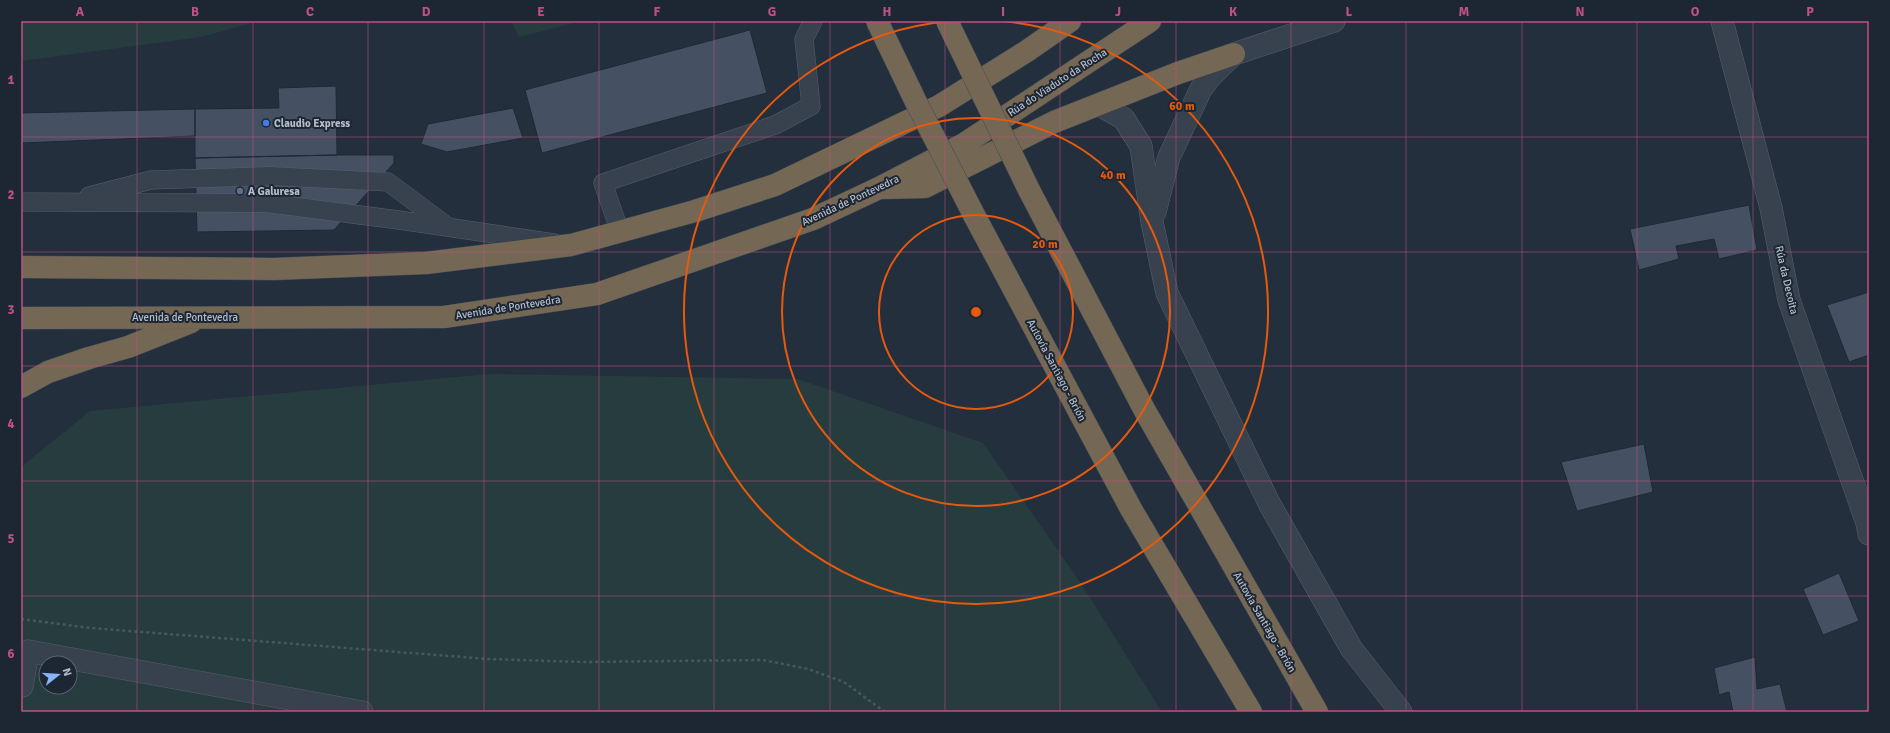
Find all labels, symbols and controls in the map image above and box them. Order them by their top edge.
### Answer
text: A [76,4,85,20]
text: B [191,4,199,20]
text: C [306,4,314,20]
text: D [422,4,431,20]
text: E [537,4,545,20]
text: F [654,4,661,20]
text: G [768,4,776,20]
text: H [883,4,891,20]
text: I [1001,4,1005,20]
text: J [1115,4,1121,20]
text: K [1229,4,1237,20]
text: L [1346,4,1353,20]
text: M [1459,4,1470,20]
text: N [1575,4,1585,20]
text: O [1691,4,1700,20]
text: P [1806,4,1814,20]
street label: Rúa do Viaduto da Rocha [1005,45,1110,119]
text: 1 [7,72,15,88]
text: 60 m [1169,99,1195,114]
place label: Claudio Express [274,117,350,130]
marker: Claudio Express [261,118,271,128]
text: 40 m [1100,168,1126,183]
street label: Avenida de Pontevedra [799,172,901,229]
place label: A Galuresa [248,185,300,198]
marker: A Galuresa [235,186,245,196]
text: 2 [7,187,15,203]
text: 20 m [1032,237,1058,252]
street label: Rúa da Decoita [1772,245,1801,316]
street label: Avenida de Pontevedra [455,293,562,322]
text: 3 [7,302,15,318]
centre of rings [969,305,983,319]
street label: Avenida de Pontevedra [132,311,238,324]
street label: Autovía Santiago - Brión [1024,317,1089,424]
text: 4 [7,416,15,432]
text: 5 [7,531,15,547]
street label: Autovía Santiago - Brión [1230,570,1299,675]
text: 6 [7,646,15,662]
north arrow [38,655,78,695]
text: N [60,667,74,678]

